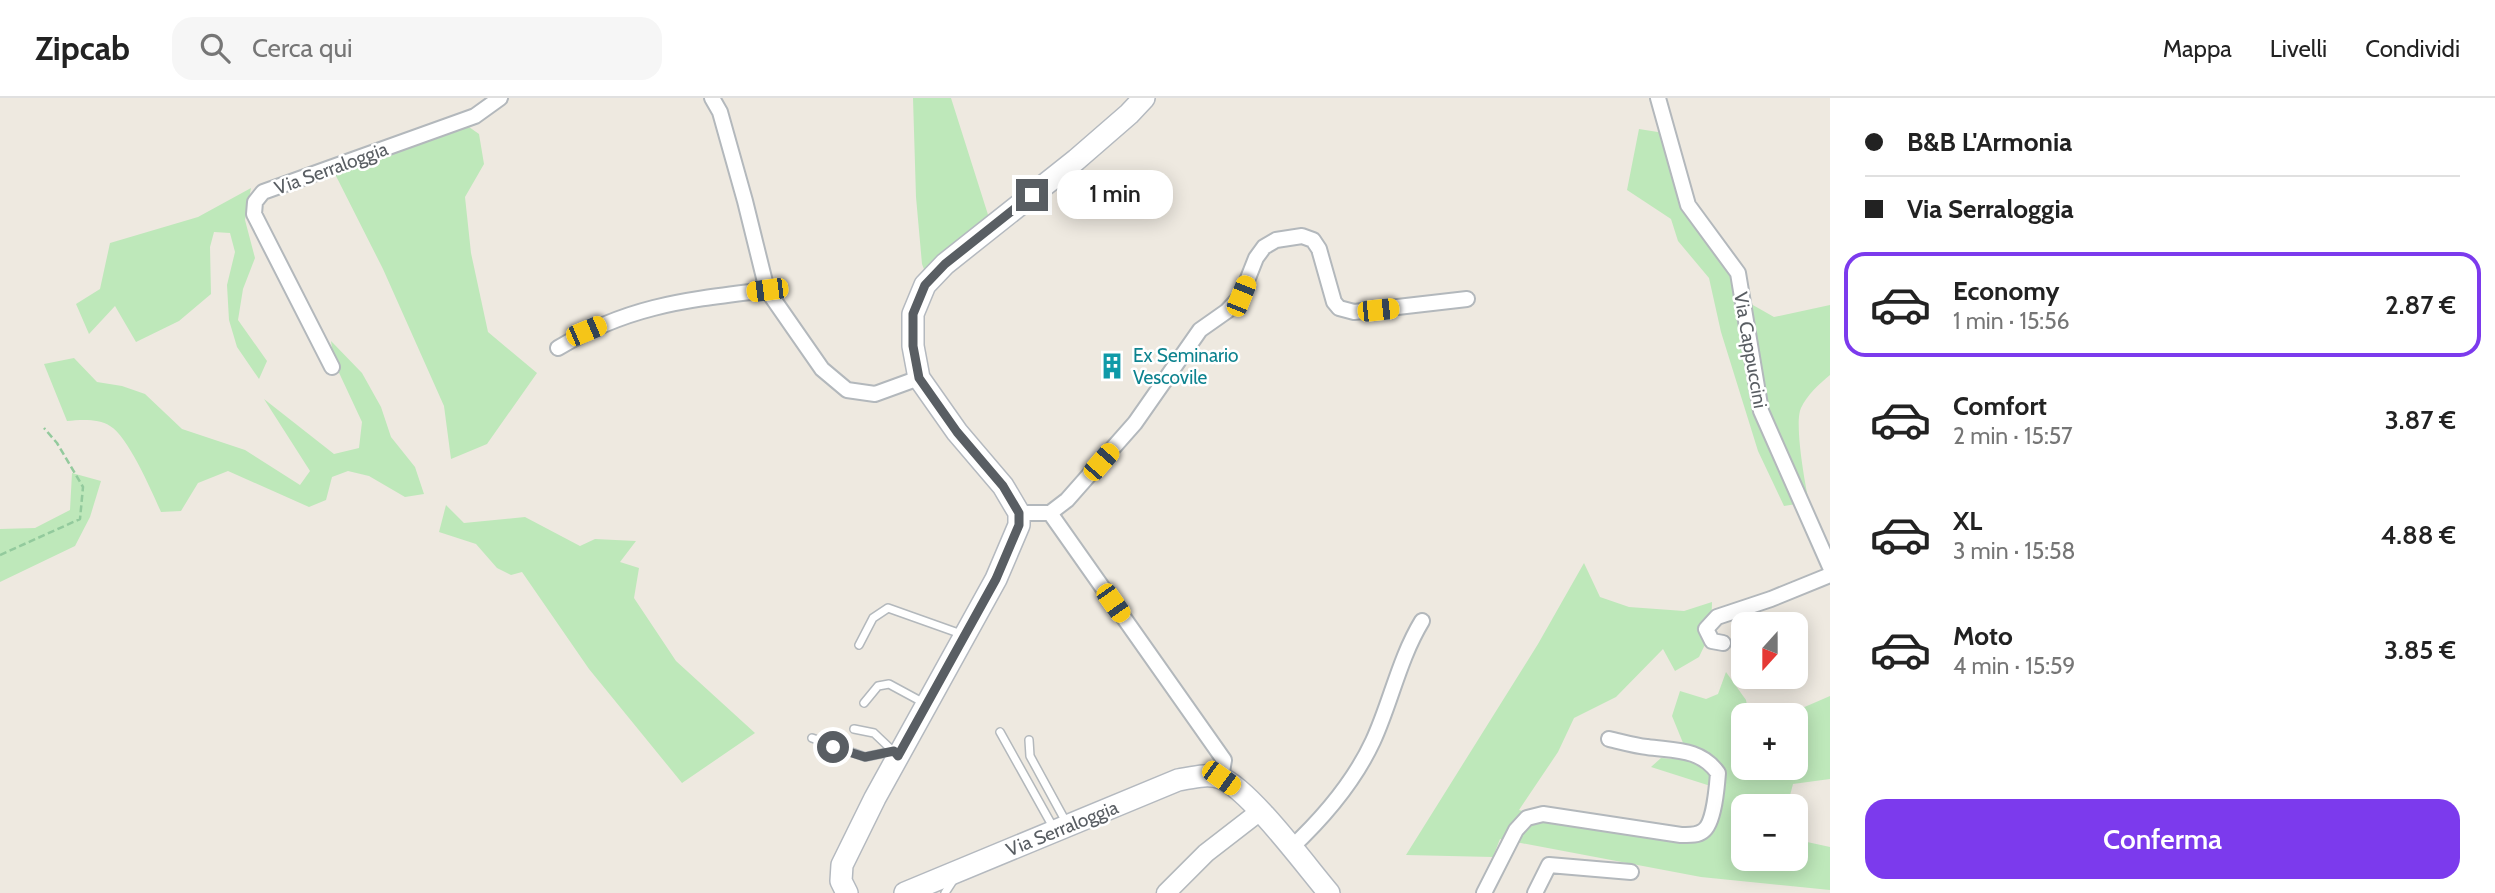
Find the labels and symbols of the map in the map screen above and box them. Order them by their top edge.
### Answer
street label: Via Serraloggia [271,137,391,200]
callout: 1 min [1056,170,1172,220]
route end [1016,179,1048,211]
car [1224,273,1259,319]
car [745,277,790,303]
street label: Via Cappuccini [1729,290,1772,410]
car [1357,297,1400,323]
car [563,313,610,349]
place label: Ex Seminario Vescovile [1133,344,1239,389]
building icon: Ex Seminario Vescovile [1097,351,1127,381]
car [1080,439,1123,485]
car [1093,580,1134,626]
north arrow [1731,612,1808,690]
route start [817,731,849,763]
car [1198,757,1245,799]
street label: Via Serraloggia [1003,796,1122,861]

